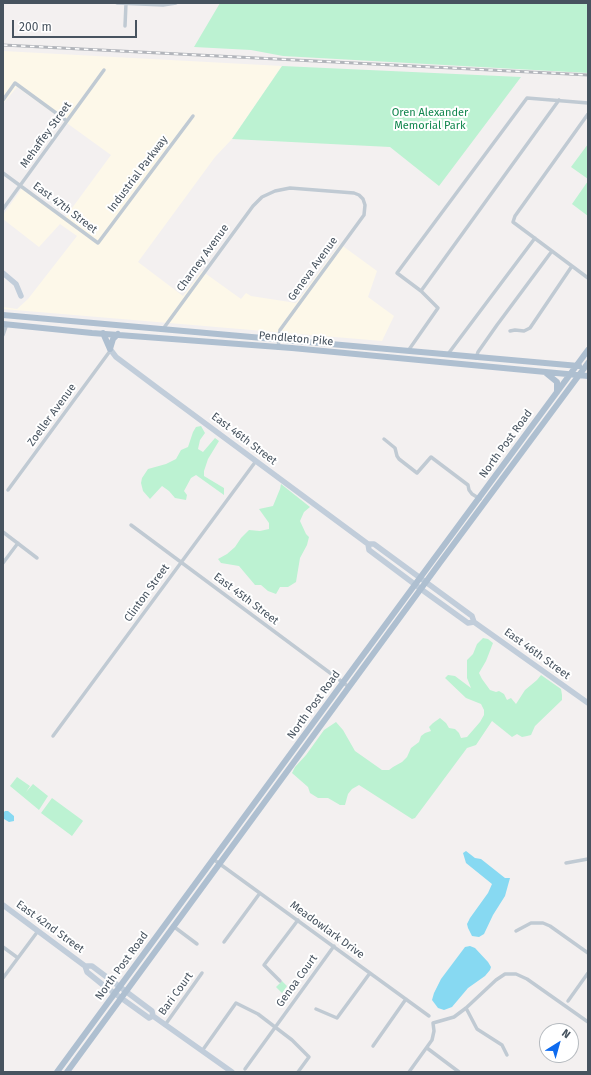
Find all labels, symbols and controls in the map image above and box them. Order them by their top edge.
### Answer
scale bar [14,12,139,38]
text: 200 m [19,20,52,34]
street label: Mehaffey Street [18,99,74,171]
park label: Oren Alexander Memorial Park [392,106,468,132]
street label: Industrial Parkway [105,133,171,215]
street label: East 47th Street [30,179,100,237]
street label: Charney Avenue [174,222,232,294]
street label: Geneva Avenue [285,234,341,304]
street label: Pendleton Pike [258,329,334,349]
street label: Zoeller Avenue [25,381,79,449]
street label: North Post Road [477,407,535,481]
street label: East 46th Street [209,410,279,468]
street label: Clinton Street [122,562,172,624]
street label: East 45th Street [211,570,281,628]
street label: East 46th Street [501,626,573,682]
street label: North Post Road [285,668,343,742]
street label: East 42nd Street [14,898,86,956]
street label: Meadowlark Drive [287,898,367,962]
street label: North Post Road [93,929,151,1003]
street label: Genoa Court [274,952,320,1010]
street label: Bari Court [156,970,196,1018]
north arrow [539,1023,579,1063]
text: N [559,1026,573,1041]

